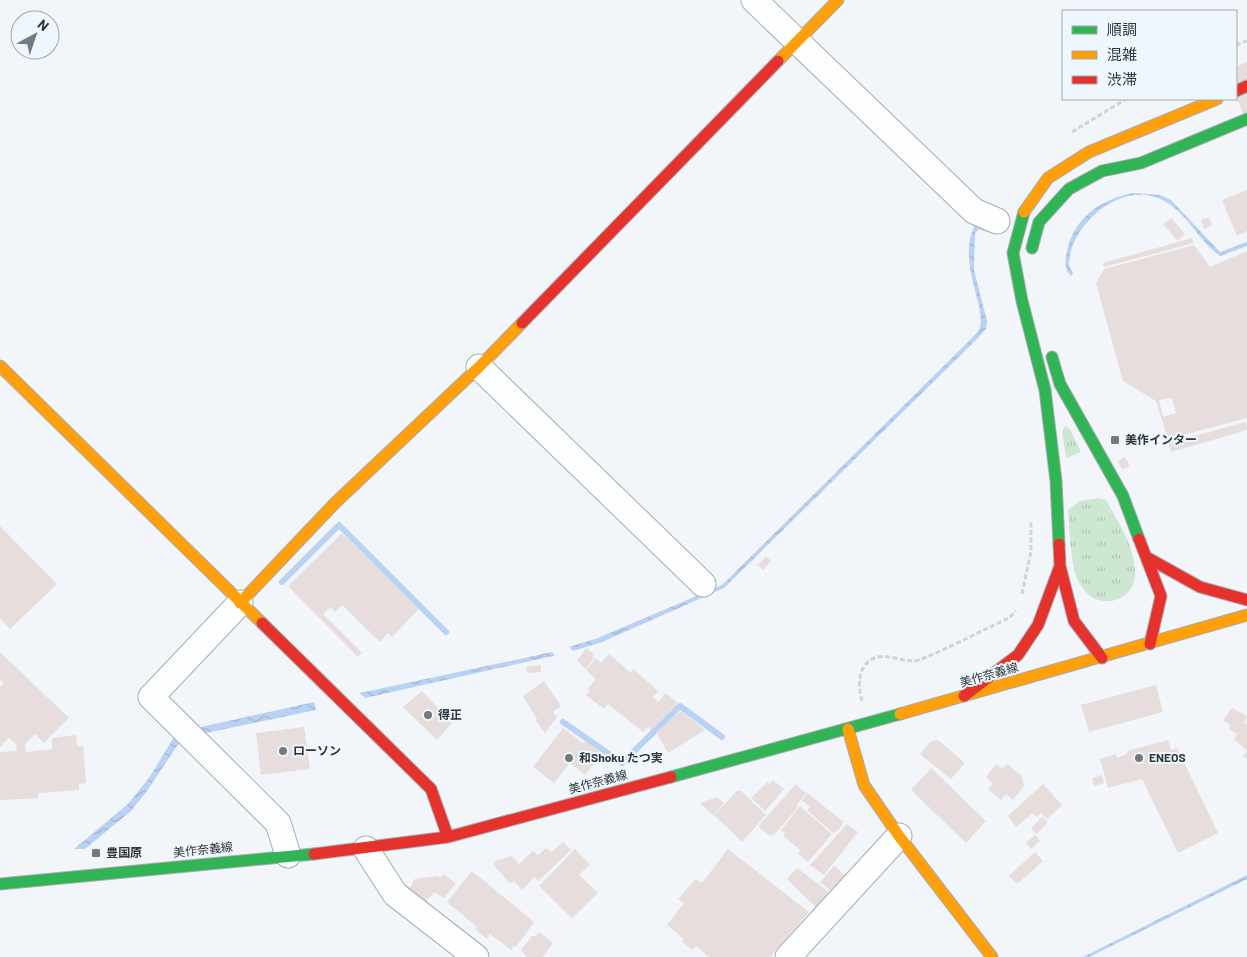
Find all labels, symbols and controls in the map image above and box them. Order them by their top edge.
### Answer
north arrow [10,10,60,60]
legend [1062,10,1237,100]
text: N [35,15,53,34]
text: 順調 [1107,20,1137,38]
text: 混雑 [1107,45,1137,63]
text: 渋滞 [1107,70,1137,88]
place label: 美作インター [1125,432,1197,446]
marker: 美作インター [1109,434,1121,446]
street label: 美作奈義線 [958,659,1019,689]
place label: 得正 [438,707,462,721]
marker: 得正 [422,709,434,721]
place label: ローソン [293,743,341,757]
marker: ローソン [277,745,289,757]
place label: 和Shoku たつ実 [579,750,663,764]
place label: ENEOS [1149,750,1186,764]
marker: 和Shoku たつ実 [563,752,575,764]
marker: ENEOS [1133,752,1145,764]
street label: 美作奈義線 [567,767,629,796]
street label: 美作奈義線 [172,839,233,859]
place label: 豊国原 [106,845,142,859]
marker: 豊国原 [90,847,102,859]

